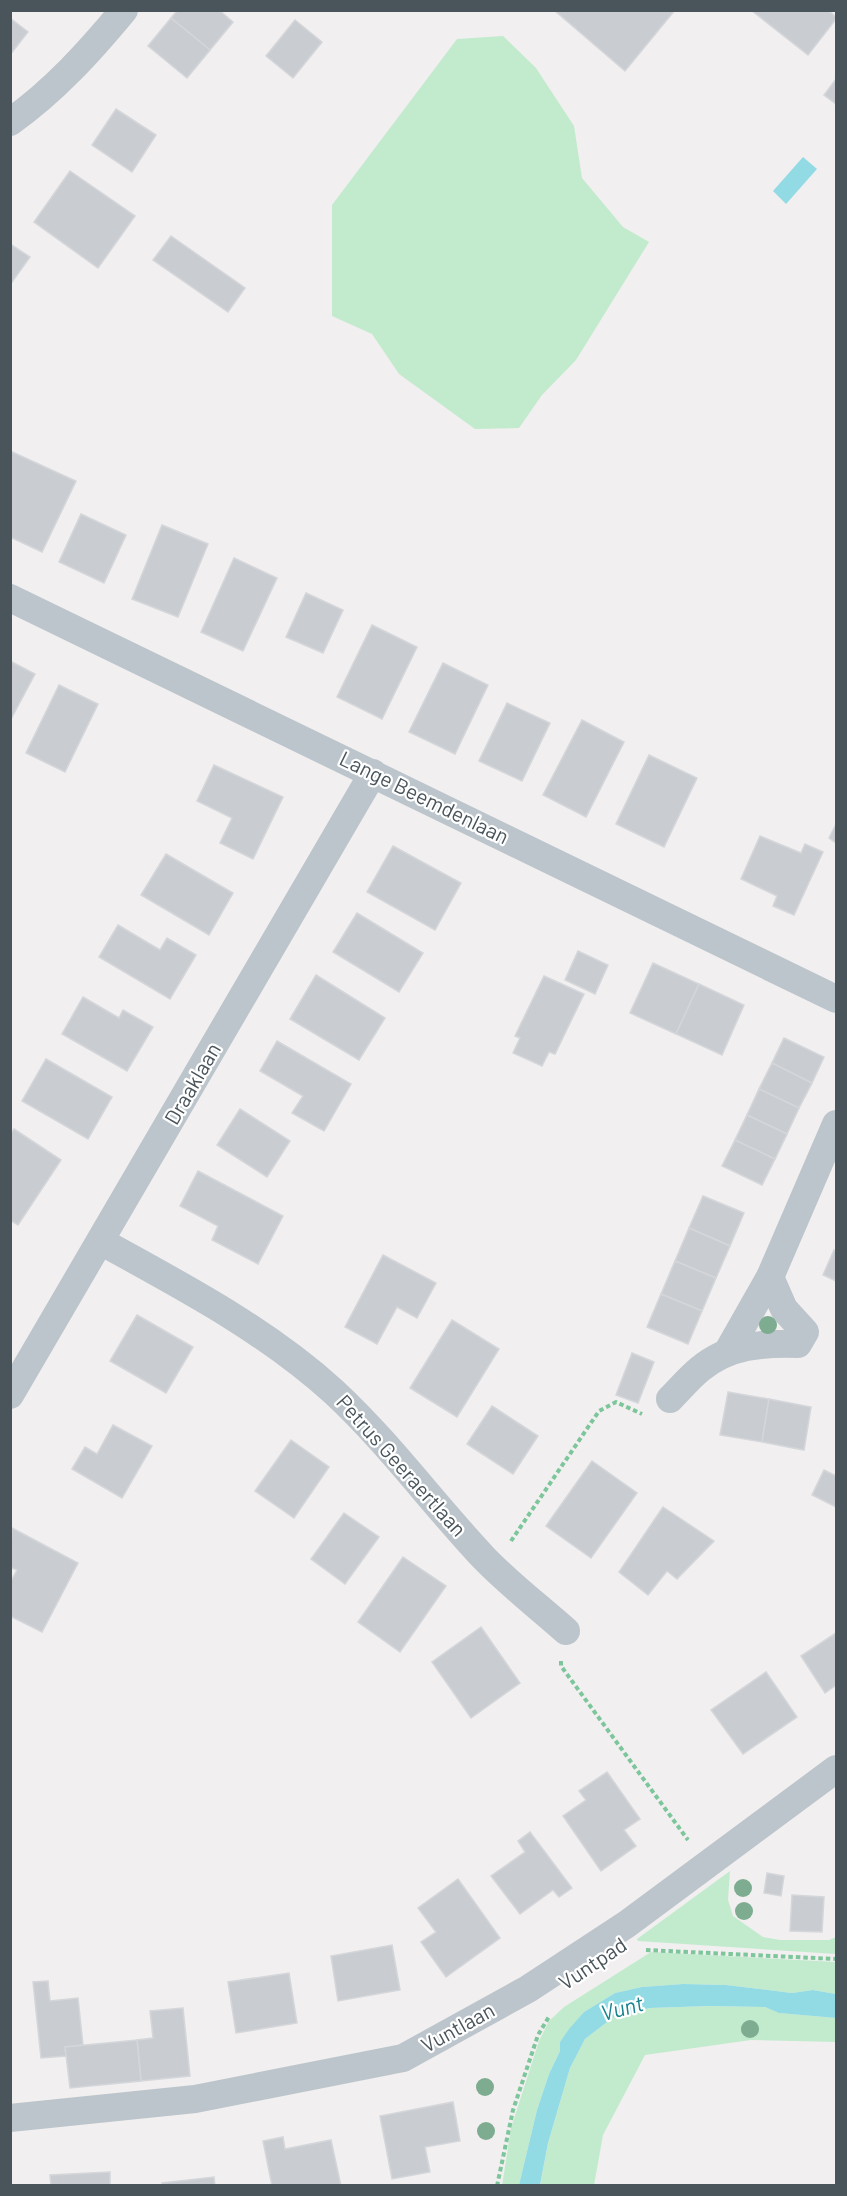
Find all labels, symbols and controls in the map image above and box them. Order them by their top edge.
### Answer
street label: Lange Beemdenlaan [336,745,513,848]
street label: Draaklaan [158,1038,225,1129]
street label: Petrus Geeraertlaan [332,1389,472,1541]
street label: Vuntpad [554,1931,631,1994]
water label: Vunt [598,1989,646,2025]
street label: Vuntlaan [416,1996,498,2057]

